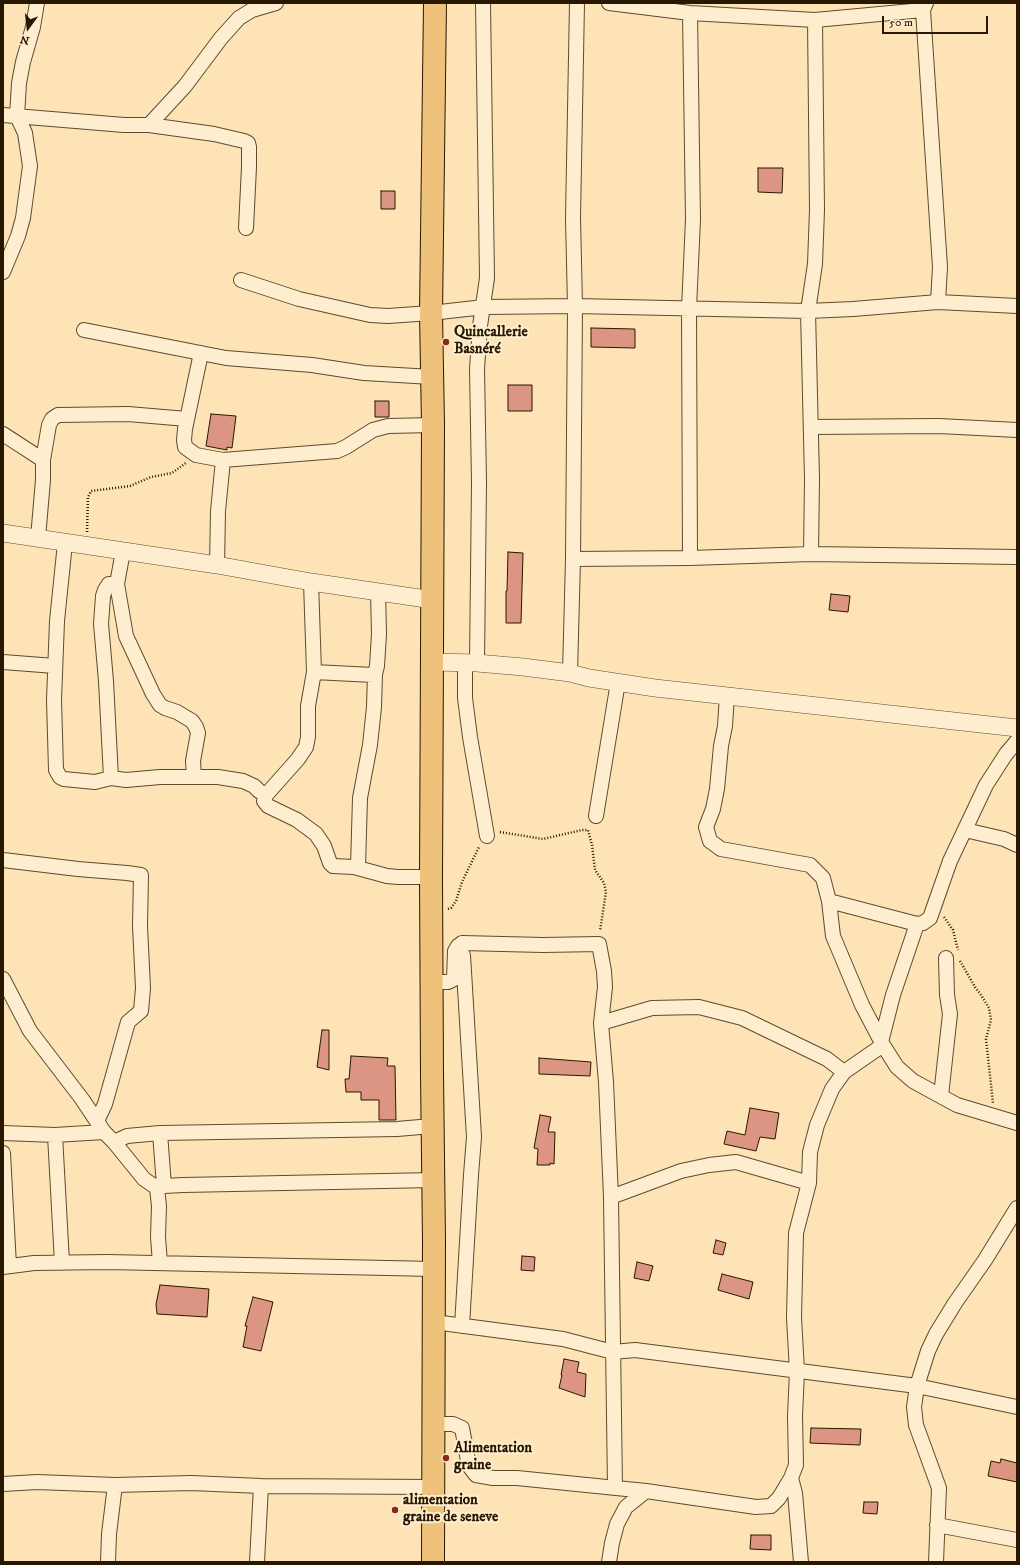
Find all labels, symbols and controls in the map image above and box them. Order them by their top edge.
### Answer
north arrow [8,8,48,48]
scale bar [884,8,990,34]
text: 50 m [889,15,913,30]
text: N [19,32,31,48]
place label: Quincallerie Basnéré [454,324,528,359]
marker: Quincallerie Basnéré [441,337,451,347]
place label: Alimentation graine [454,1440,532,1475]
marker: Alimentation graine [441,1453,451,1463]
place label: alimentation graine de seneve [403,1492,498,1527]
marker: alimentation graine de seneve [390,1505,400,1515]

